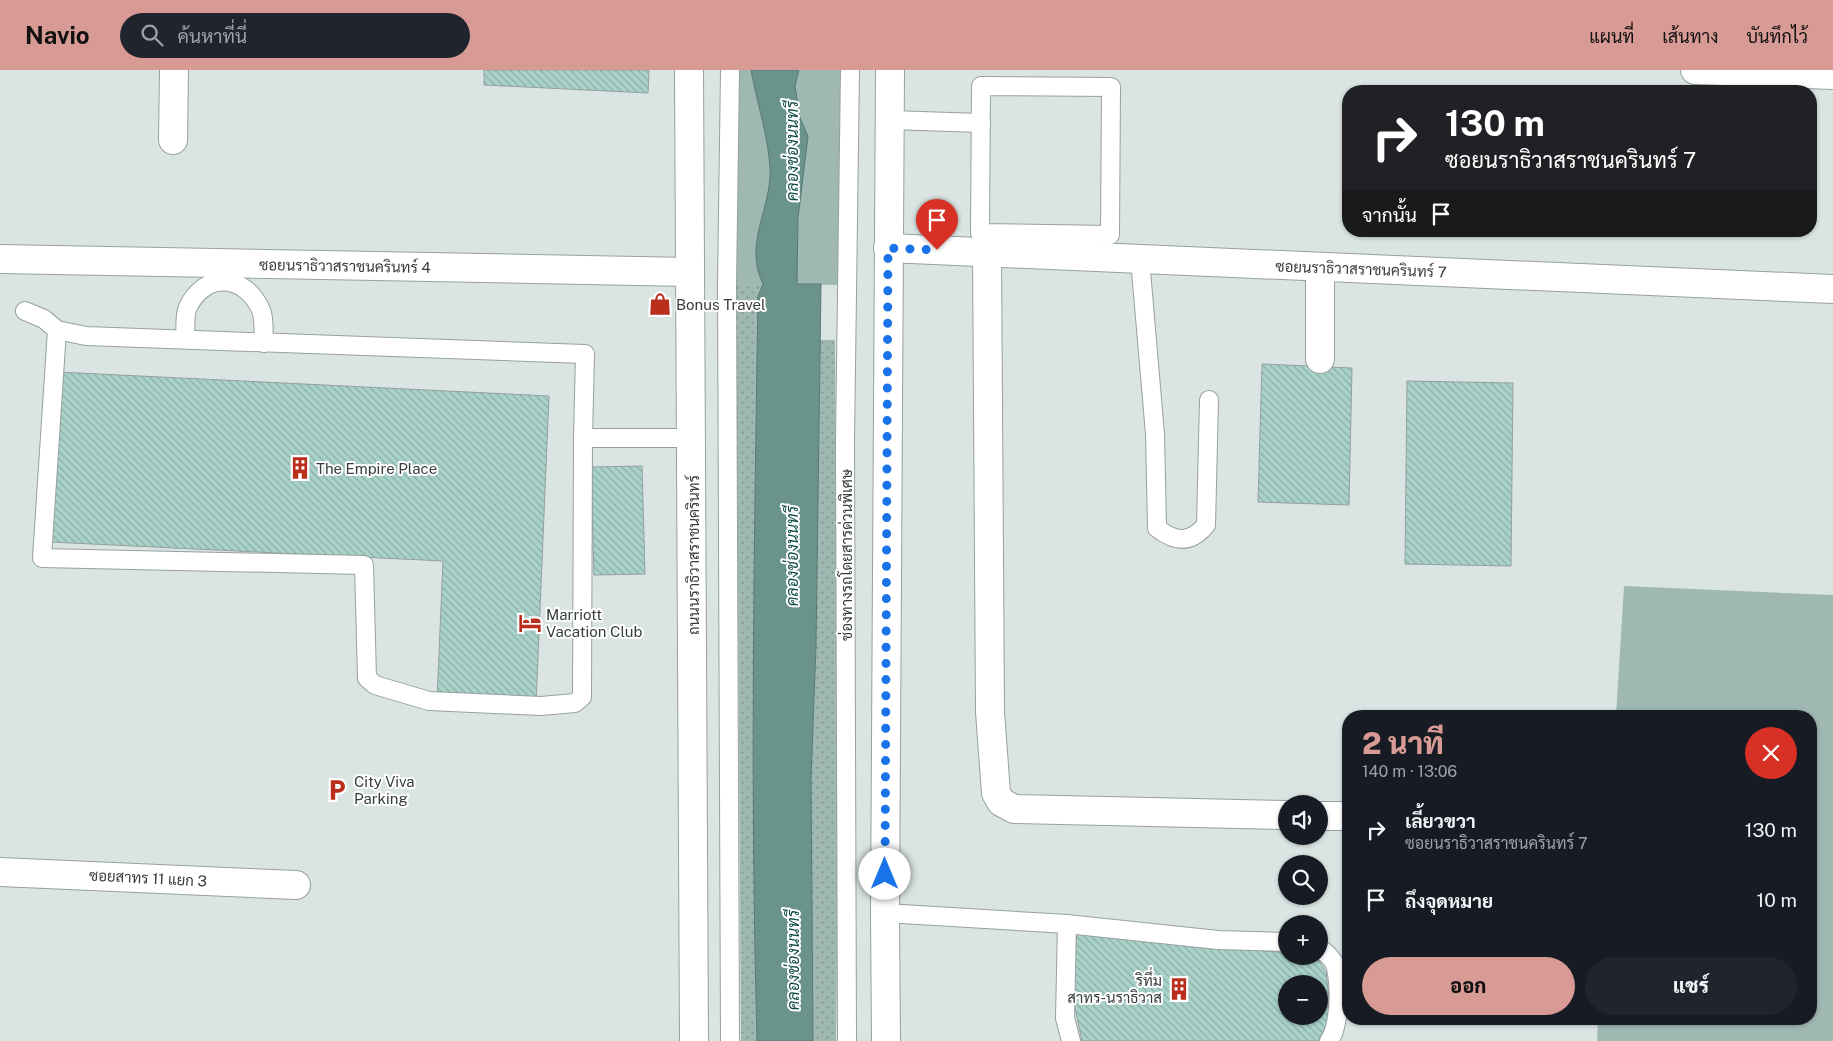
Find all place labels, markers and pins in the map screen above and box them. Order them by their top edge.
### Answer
pin [916,199,958,250]
shop icon: Bonus Travel [647,291,673,317]
place label: Bonus Travel [676,296,766,313]
building icon: The Empire Place [287,455,313,481]
place label: The Empire Place [316,460,437,477]
place label: Marriott Vacation Club [546,606,643,640]
hotel icon: Marriott Vacation Club [517,610,543,636]
place label: City Viva Parking [354,773,415,807]
parking icon: City Viva Parking [324,777,350,803]
place label: ริทึ่ม สาทร-นราธิวาส [1067,966,1162,1006]
building icon: ริทึ่ม สาทร-นราธิวาส [1166,976,1192,1002]

